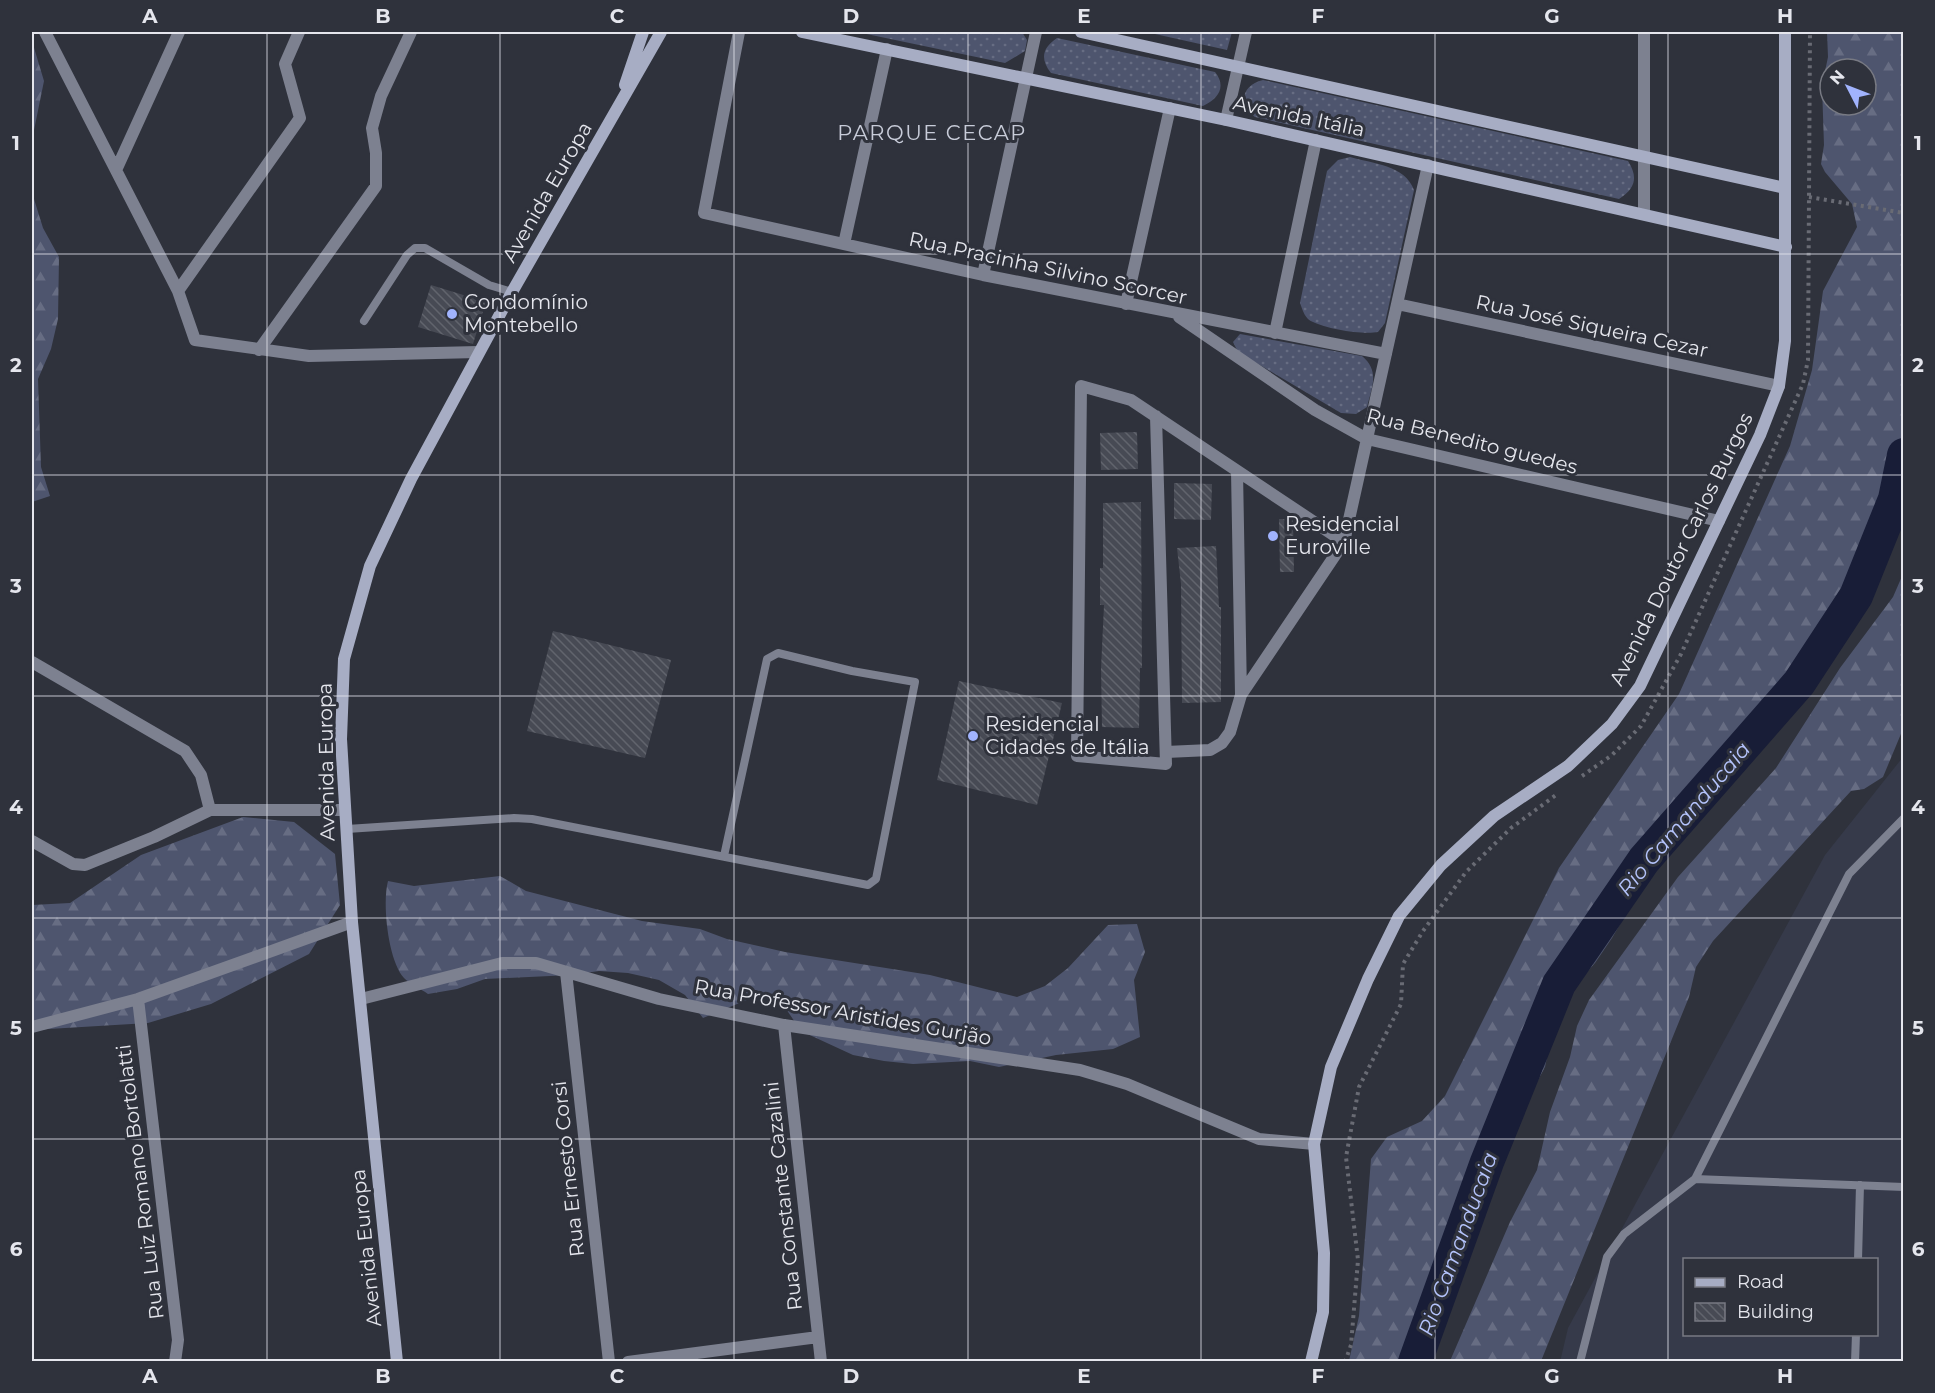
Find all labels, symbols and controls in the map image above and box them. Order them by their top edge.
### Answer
text: A [141,4,158,28]
text: B [375,4,391,28]
text: C [610,4,625,28]
text: D [843,4,859,28]
text: E [1077,4,1091,28]
text: F [1312,4,1325,28]
text: G [1544,4,1560,28]
text: H [1777,4,1793,28]
north arrow [1818,57,1878,117]
text: N [1826,66,1849,88]
street label: Avenida Itália [1231,90,1367,142]
street label: Avenida Europa [497,117,597,267]
district label: PARQUE CECAP [837,120,1027,145]
text: 1 [12,131,20,155]
text: 1 [1914,131,1922,155]
street label: Rua Pracinha Silvino Scorcer [907,227,1189,309]
place label: Condomínio Montebello [464,290,588,337]
street label: Rua José Siqueira Cezar [1474,290,1710,362]
marker: Condomínio Montebello [445,307,459,321]
text: 2 [10,353,22,377]
text: 2 [1912,353,1924,377]
street label: Rua Benedito guedes [1364,403,1580,479]
street label: Avenida Doutor Carlos Burgos [1604,408,1758,689]
place label: Residencial Euroville [1285,512,1400,559]
marker: Residencial Euroville [1266,529,1280,543]
text: 3 [9,574,22,598]
text: 3 [1911,574,1924,598]
street label: Avenida Europa [313,683,339,841]
place label: Residencial Cidades de Itália [985,712,1150,759]
marker: Residencial Cidades de Itália [966,729,980,743]
water label: Rio Camanducaia [1612,737,1755,901]
text: 4 [9,795,23,819]
text: 4 [1911,795,1925,819]
street label: Rua Professor Aristides Gurjão [693,974,993,1050]
text: 5 [10,1016,22,1040]
text: 5 [1912,1016,1924,1040]
street label: Rua Luiz Romano Bortolatti [111,1043,169,1321]
street label: Rua Ernesto Corsi [547,1080,589,1258]
street label: Rua Constante Cazalini [759,1080,807,1312]
water label: Rio Camanducaia [1413,1149,1502,1339]
street label: Avenida Europa [346,1168,386,1328]
text: 6 [10,1237,23,1261]
text: 6 [1912,1237,1925,1261]
legend [1683,1258,1878,1336]
text: Road [1737,1271,1784,1293]
text: Building [1737,1301,1814,1323]
text: A [141,1364,158,1388]
text: B [375,1364,391,1388]
text: C [610,1364,625,1388]
text: D [843,1364,859,1388]
text: E [1077,1364,1091,1388]
text: F [1312,1364,1325,1388]
text: G [1544,1364,1560,1388]
text: H [1777,1364,1793,1388]

